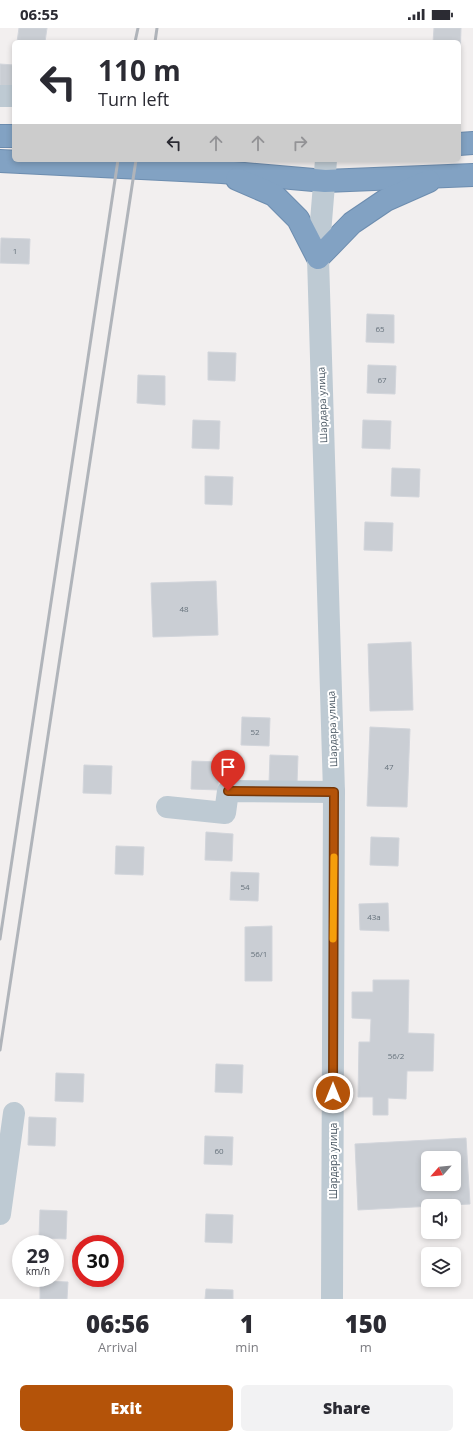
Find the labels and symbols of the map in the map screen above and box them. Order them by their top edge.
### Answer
house number: 1 [13,245,17,256]
house number: 65 [375,323,385,334]
street label: Шардара улица [314,367,330,443]
house number: 67 [377,374,387,385]
house number: 48 [179,603,189,614]
street label: Шардара улица [324,691,340,767]
house number: 52 [250,726,260,737]
pin [211,750,245,791]
house number: 47 [384,761,394,772]
house number: 54 [240,881,250,892]
house number: 43a [367,911,381,922]
house number: 56/1 [251,948,267,959]
house number: 56/2 [388,1050,405,1061]
position arrow [312,1072,354,1114]
street label: Шардара улица [326,1123,340,1199]
house number: 60 [214,1145,224,1156]
north arrow [421,1151,461,1191]
speed limit sign: 30 [72,1235,124,1287]

